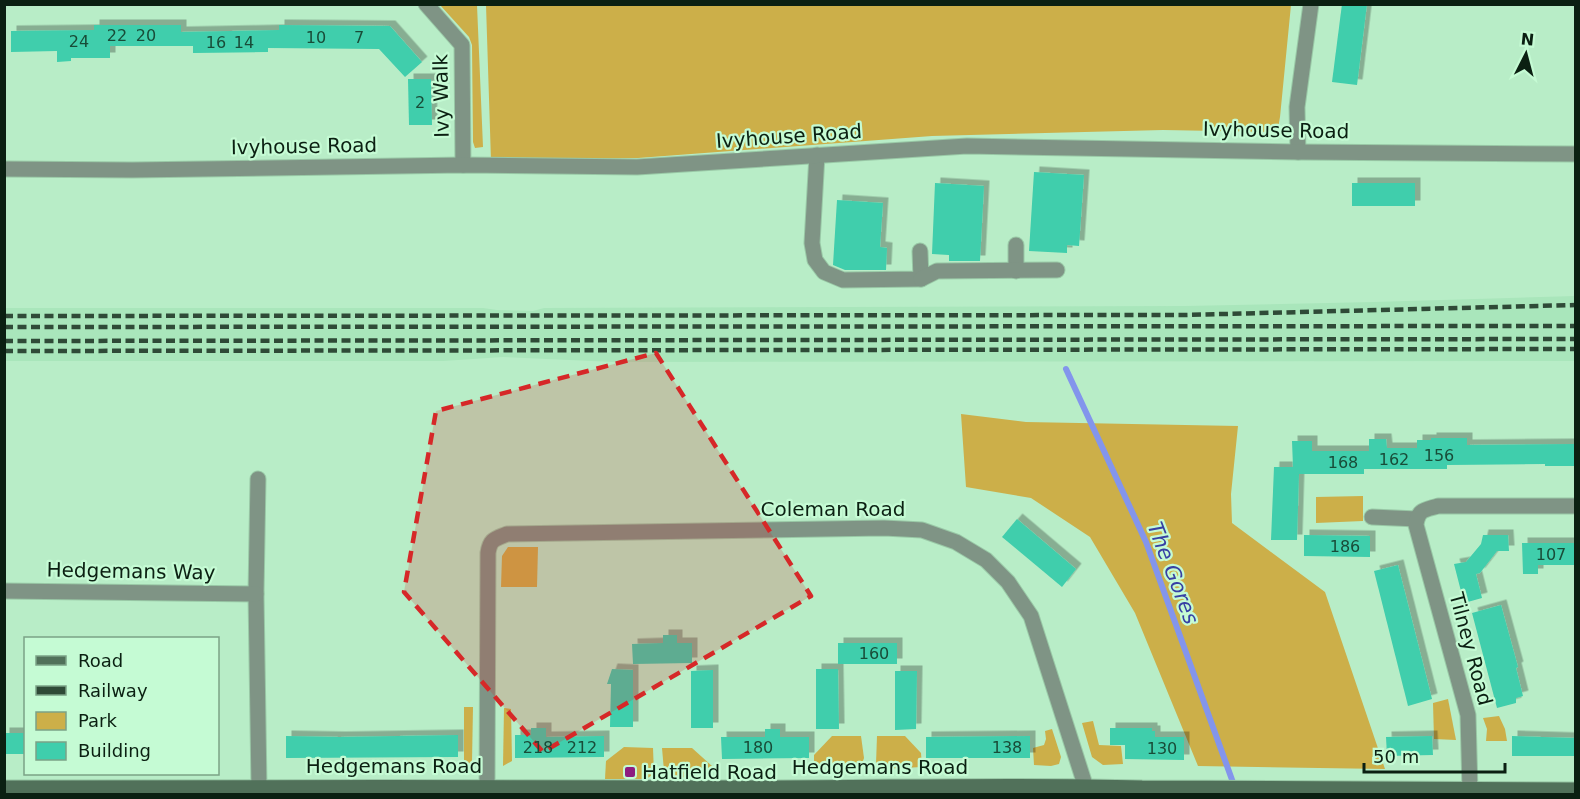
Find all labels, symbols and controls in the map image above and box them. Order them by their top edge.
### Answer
north arrow [1496,24,1556,84]
house number: 22 [107,26,127,45]
house number: 20 [136,26,156,45]
house number: 10 [306,28,326,47]
house number: 7 [354,28,364,47]
text: N [1520,29,1535,50]
house number: 24 [69,32,89,51]
house number: 16 [206,33,226,52]
house number: 14 [234,33,254,52]
street label: Ivy Walk [428,53,454,138]
house number: 2 [415,93,425,112]
street label: Ivyhouse Road [1203,117,1349,143]
street label: Ivyhouse Road [715,119,863,153]
street label: Ivyhouse Road [231,133,377,159]
house number: 156 [1424,446,1454,465]
house number: 162 [1379,450,1409,469]
house number: 168 [1328,453,1358,472]
street label: Coleman Road [760,497,906,521]
water label: The Gores [1143,519,1203,627]
house number: 186 [1330,537,1360,556]
house number: 107 [1536,545,1566,564]
street label: Hedgemans Way [46,558,216,584]
street label: Tilney Road [1444,589,1498,708]
legend [24,637,219,775]
house number: 160 [859,644,889,663]
text: Road [78,650,123,671]
text: Railway [78,680,148,701]
text: Park [78,710,117,731]
scale bar [1364,736,1505,774]
house number: 218 [523,738,553,757]
house number: 212 [567,738,597,757]
house number: 180 [743,738,773,757]
house number: 138 [992,738,1022,757]
house number: 130 [1147,739,1177,758]
text: Building [78,740,151,761]
text: 50 m [1373,746,1419,767]
street label: Hedgemans Road [306,754,482,778]
street label: Hedgemans Road [792,755,968,779]
place label: Hatfield Road [642,760,777,784]
marker: Hatfield Road [623,765,637,779]

